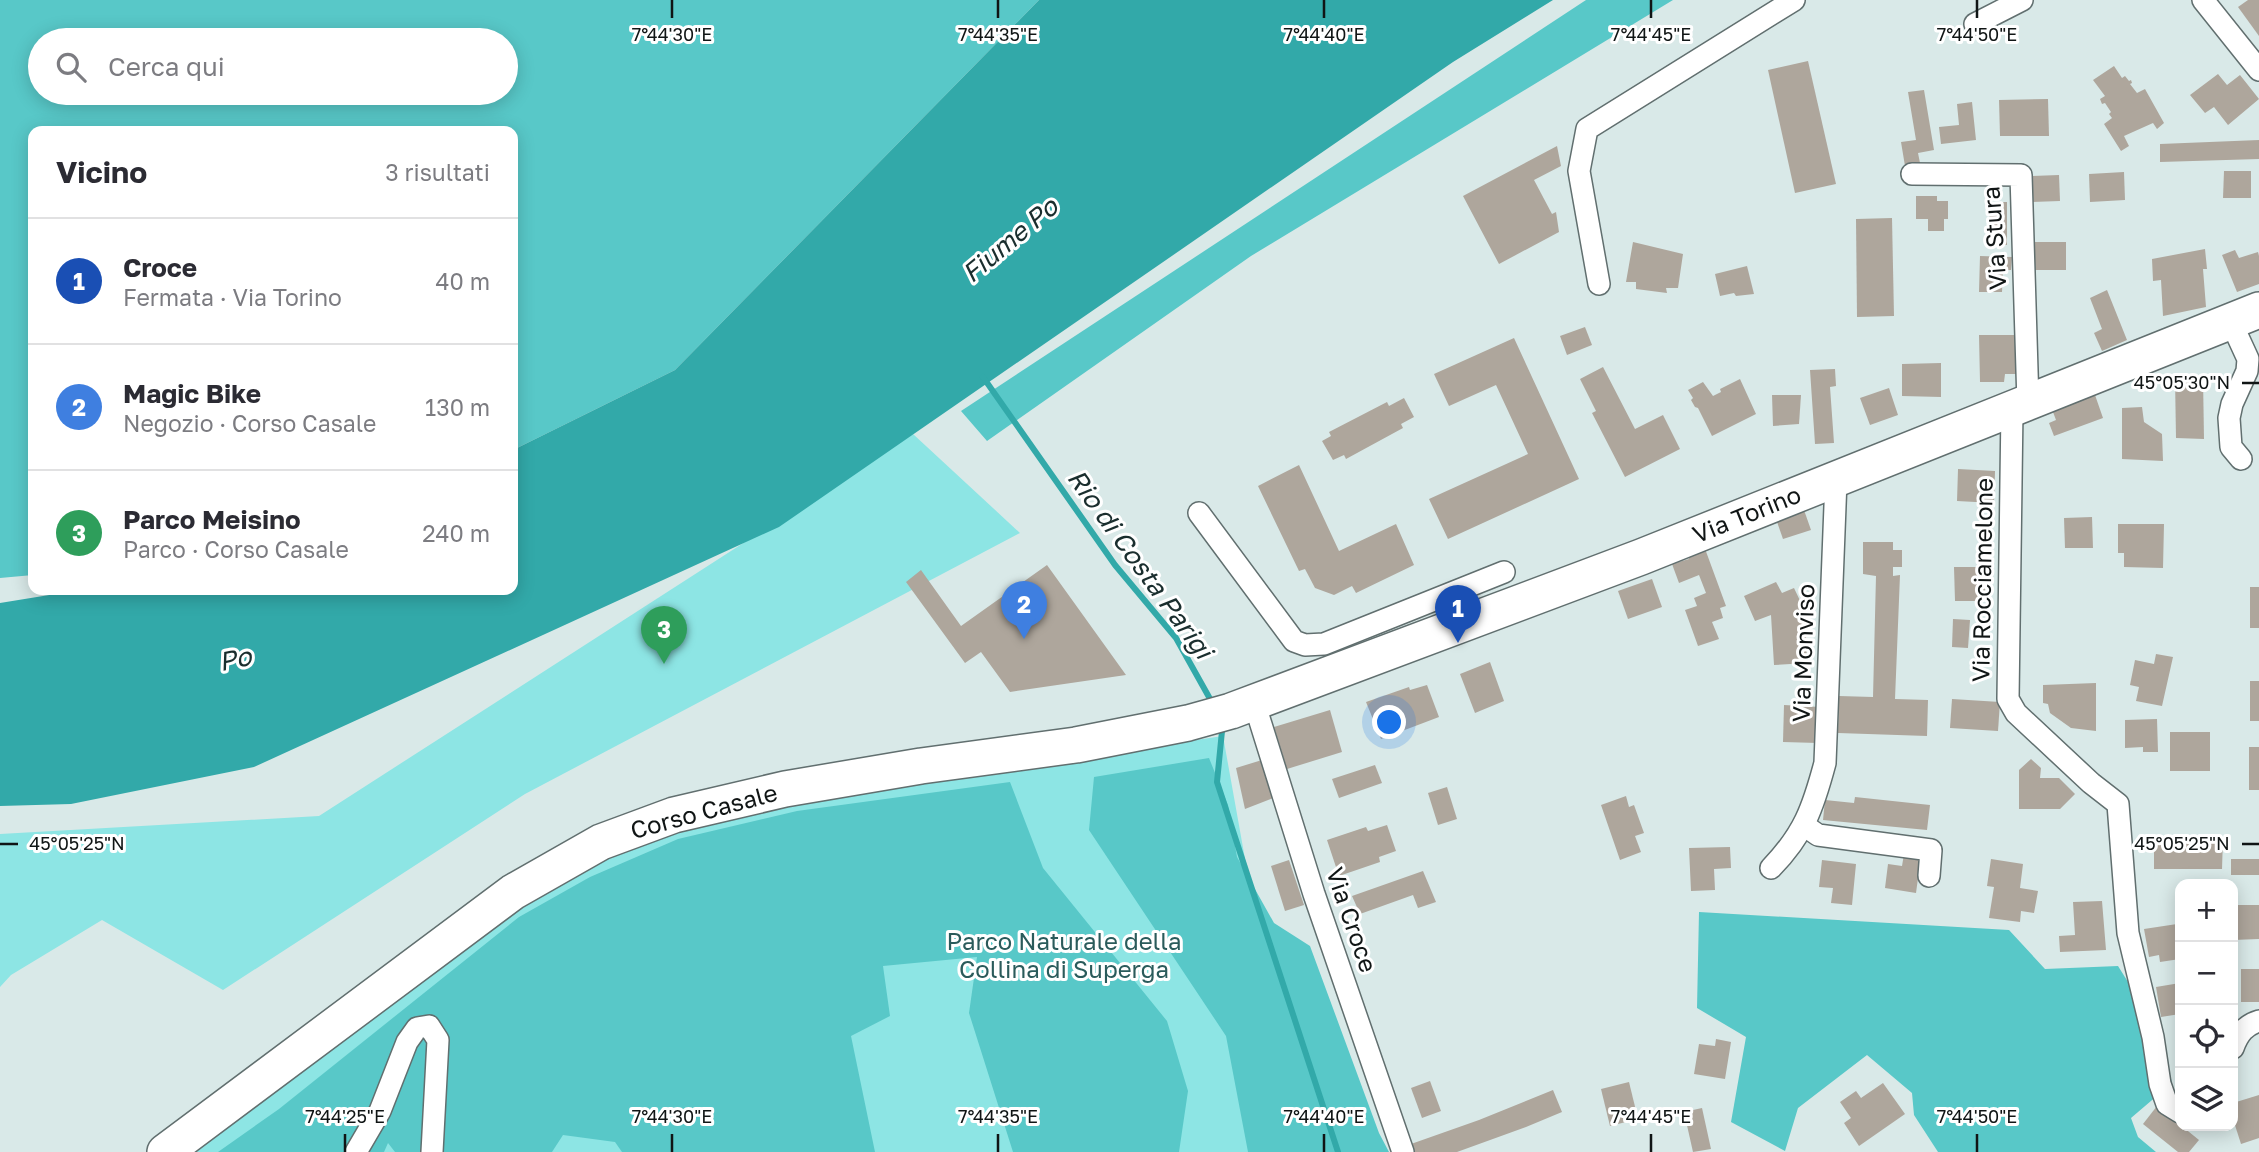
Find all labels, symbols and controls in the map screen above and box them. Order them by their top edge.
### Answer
text: 7°44'30"E [632,23,712,45]
text: 7°44'35"E [958,23,1038,45]
text: 7°44'40"E [1284,23,1365,45]
text: 7°44'45"E [1611,23,1691,45]
text: 7°44'50"E [1937,23,2017,45]
search box [28,28,518,105]
icon: search [52,48,90,86]
text: Cerca qui [108,51,225,82]
text: Vicino [56,154,147,190]
text: 3 risultati [385,158,490,186]
street label: Via Stura [1975,185,2012,291]
water label: Fiume Po [956,190,1065,288]
text: Croce [123,252,197,283]
text: 1 [73,267,85,295]
text: 40 m [436,267,490,295]
text: Fermata · Via Torino [123,283,342,311]
text: 45°05'30"N [2134,371,2230,393]
text: Magic Bike [123,378,261,409]
text: 2 [72,393,86,421]
text: 130 m [425,393,490,421]
text: Negozio · Corso Casale [123,409,376,437]
water label: Rio di Costa Parigi [1061,463,1221,667]
street label: Via Rocciamelone [1965,478,1998,682]
street label: Via Torino [1688,479,1805,548]
text: Parco Meisino [123,504,301,535]
text: 3 [72,519,86,547]
text: 240 m [422,519,490,547]
text: Parco · Corso Casale [123,535,349,563]
pin: 2 [1001,581,1047,639]
street label: Via Monviso [1786,583,1819,723]
pin: 1 [1435,585,1481,643]
pin: 3 [641,606,687,664]
water label: Po [216,640,255,677]
your location [1372,705,1406,739]
street label: Corso Casale [627,777,780,844]
text: 45°05'25"N [29,832,125,854]
text: 45°05'25"N [2134,832,2230,854]
street label: Via Croce [1321,863,1384,976]
map controls [2175,879,2238,1131]
button: + [2175,879,2238,942]
park label: Parco Naturale della Collina di Superga [947,926,1181,983]
button: − [2175,942,2238,1005]
button: locate [2175,1005,2238,1068]
button: layers [2175,1068,2238,1131]
text: 7°44'25"E [305,1105,385,1127]
text: 7°44'30"E [632,1105,712,1127]
text: 7°44'35"E [958,1105,1038,1127]
text: 7°44'40"E [1284,1105,1365,1127]
text: 7°44'45"E [1611,1105,1691,1127]
text: 7°44'50"E [1937,1105,2017,1127]

